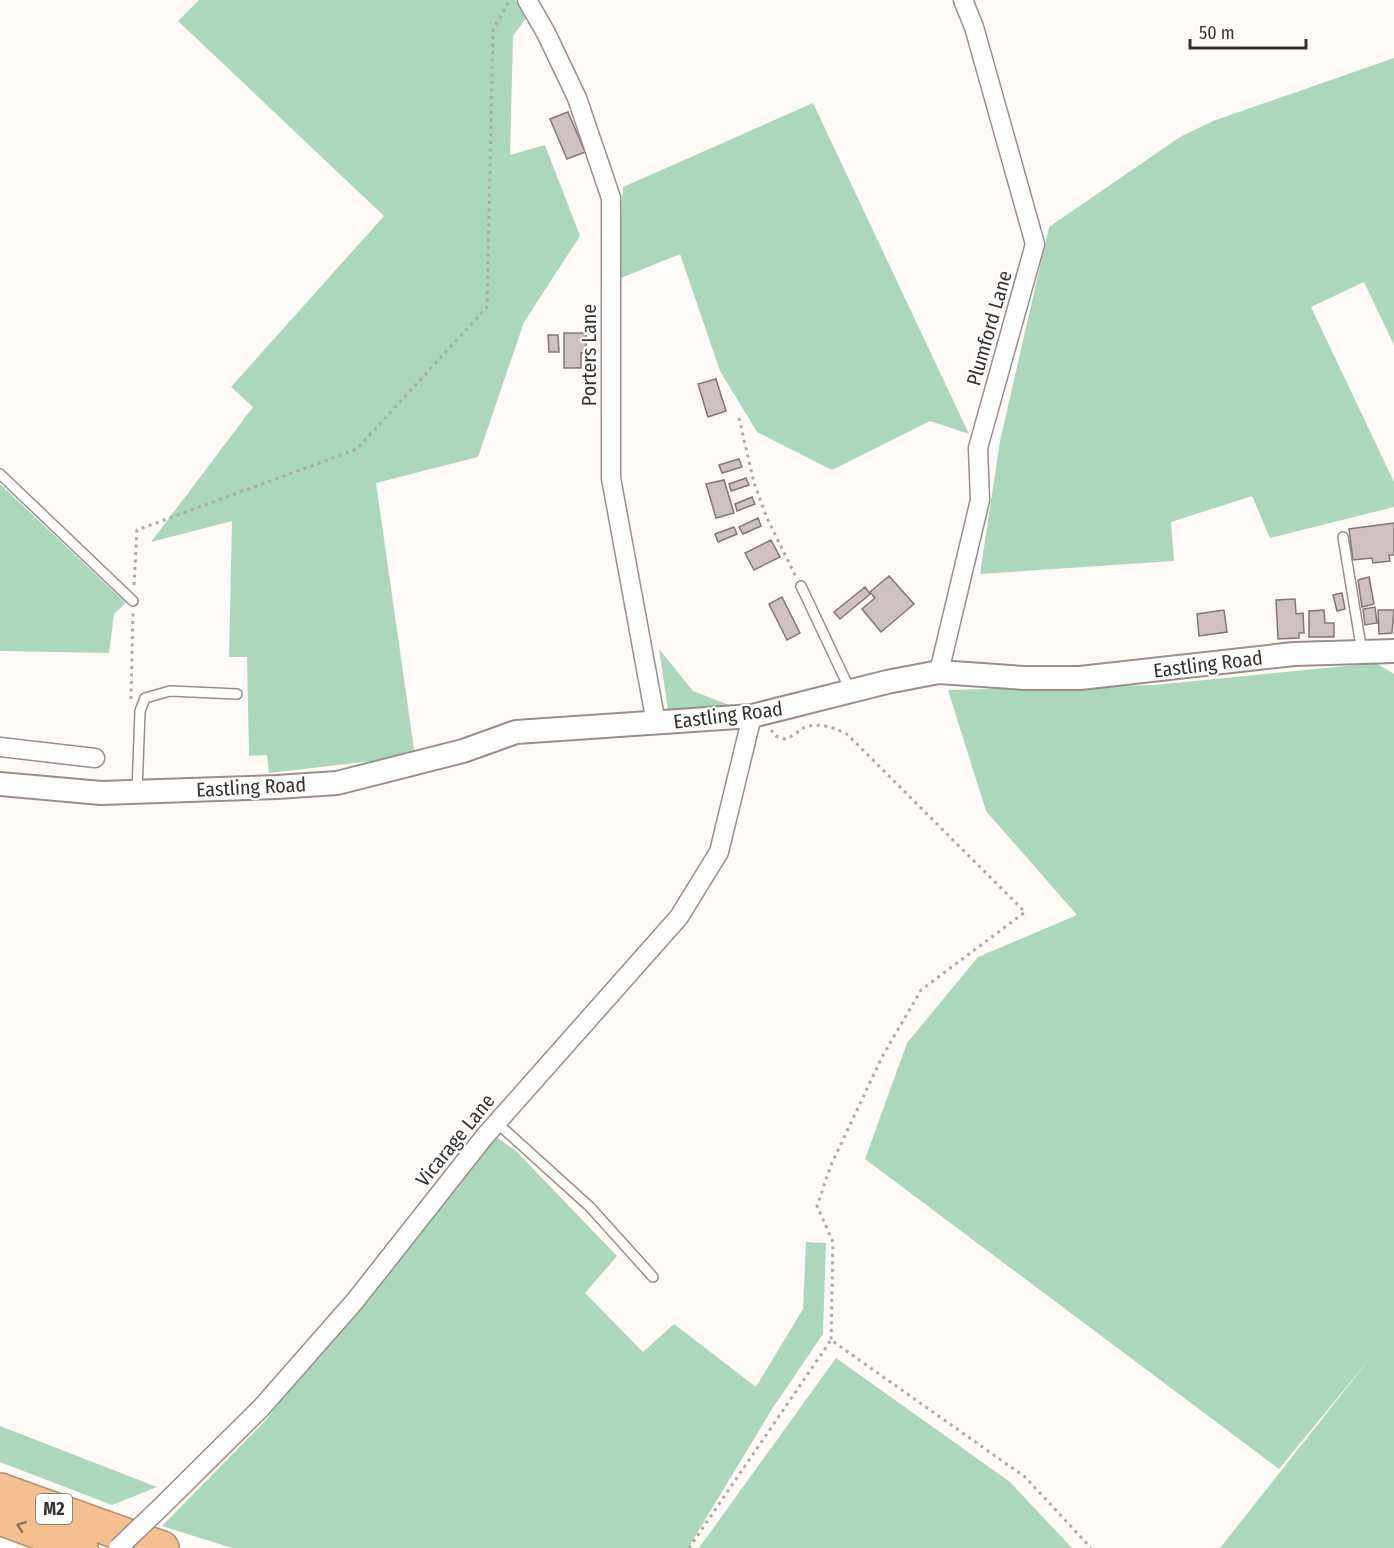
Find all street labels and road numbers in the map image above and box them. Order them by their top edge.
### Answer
street label: Plumford Lane [961,268,1017,388]
street label: Porters Lane [577,304,601,406]
street label: Eastling Road [1152,645,1264,683]
street label: Eastling Road [672,696,784,734]
street label: Eastling Road [195,772,307,802]
street label: Vicarage Lane [410,1089,500,1191]
road number: M2 [36,1494,72,1524]

